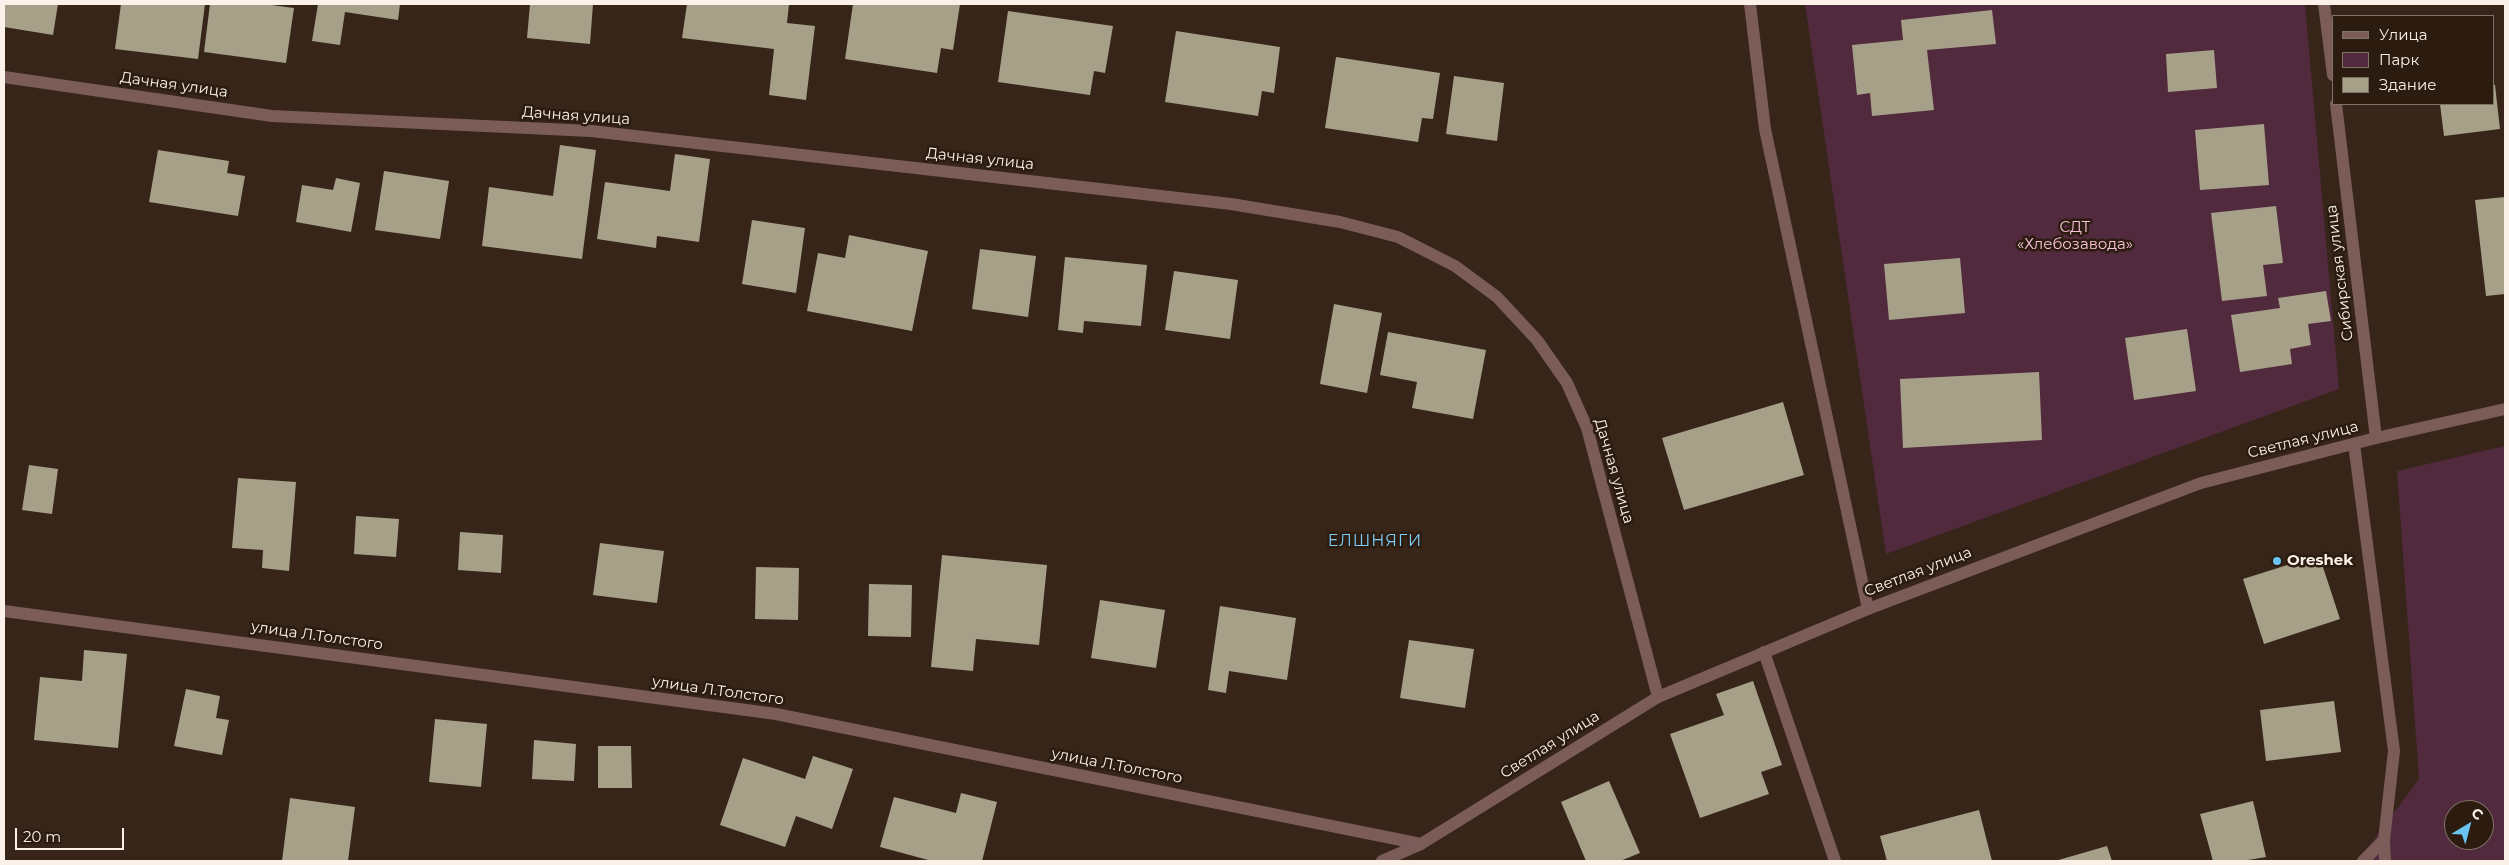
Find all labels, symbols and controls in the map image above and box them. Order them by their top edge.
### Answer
legend [2332,15,2494,105]
text: Улица [2379,25,2427,44]
text: Парк [2379,50,2419,69]
street label: Дачная улица [119,69,229,101]
text: Здание [2379,75,2437,94]
street label: Дачная улица [521,103,631,129]
street label: Дачная улица [925,144,1035,174]
street label: Сибирская улица [2323,204,2357,342]
park label: СДТ «Хлебозавода» [2017,219,2133,254]
street label: Дачная улица [1590,416,1638,526]
street label: Светлая улица [2246,418,2360,462]
district label: ЕЛШНЯГИ [1327,531,1423,551]
street label: Светлая улица [1862,543,1974,601]
place label: Oreshek [2287,552,2353,570]
marker: Oreshek [2271,555,2283,567]
street label: улица Л.Толстого [250,618,384,654]
street label: улица Л.Толстого [651,673,785,709]
street label: Светлая улица [1497,707,1603,783]
street label: улица Л.Толстого [1050,744,1184,788]
north arrow [2444,800,2494,850]
text: С [2468,804,2487,824]
scale bar [18,818,126,850]
text: 20 m [23,827,61,846]

